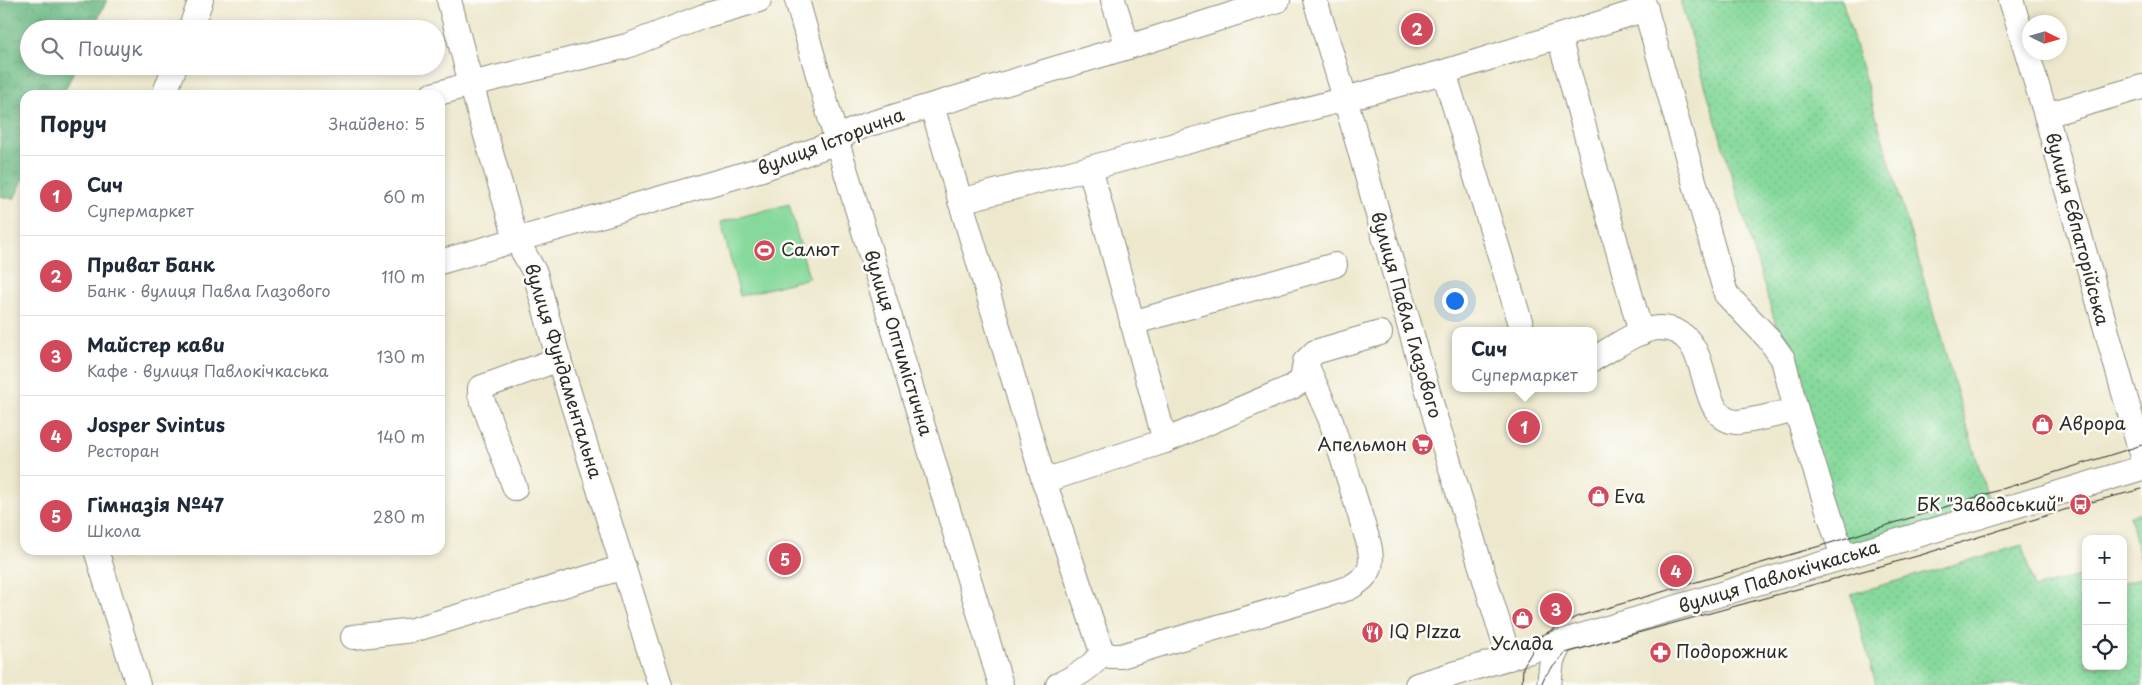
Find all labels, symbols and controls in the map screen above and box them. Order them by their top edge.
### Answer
pin: 2 [1401,10,1433,48]
north arrow [2022,15,2067,60]
search box [20,20,445,75]
icon: search [38,34,66,62]
text: Пошук [78,34,143,62]
street label: вулиця Історична [753,100,908,181]
text: Поруч [40,107,107,139]
text: Знайдено: 5 [329,111,425,135]
street label: вулиця Євпаторійська [2040,129,2117,329]
text: Сич [87,170,123,198]
text: 1 [52,184,60,208]
text: 60 m [383,184,425,208]
text: Супермаркет [87,198,194,222]
street label: вулиця Павла Глазового [1365,208,1450,421]
place label: Салют [781,235,839,262]
sports icon: Салют [753,238,777,262]
street label: вулиця Оптимістична [858,246,941,439]
text: Приват Банк [87,250,215,278]
street label: вулиця Фундаментальна [519,260,610,482]
text: 2 [50,264,62,288]
text: 110 m [382,264,425,288]
text: Банк · вулиця Павла Глазового [87,278,331,302]
your location [1442,288,1468,314]
popup [1452,327,1597,392]
text: Майстер кави [87,330,225,358]
text: Сич [1471,334,1507,362]
text: 3 [51,344,61,368]
text: 130 m [377,344,425,368]
text: Кафе · вулиця Павлокічкаська [87,358,328,382]
text: Супермаркет [1471,362,1578,386]
pin: 1 [1508,408,1540,446]
place label: Аврора [2059,409,2127,436]
text: Josper Svintus [87,410,225,438]
shop icon: Аврора [2031,412,2055,436]
text: 4 [51,424,61,448]
text: 140 m [377,424,425,448]
place label: Апельмон [1317,430,1407,457]
supermarket icon: Апельмон [1411,433,1435,457]
text: Ресторан [87,438,160,462]
place label: Eva [1614,482,1645,509]
shop icon: Eva [1586,485,1610,509]
text: Гімназія №47 [87,490,224,518]
place label: БК "Заводський" [1917,490,2064,517]
bus stop icon: БК "Заводський" [2068,493,2092,517]
text: 5 [51,504,61,528]
text: 280 m [373,504,425,528]
text: Школа [87,518,141,542]
street label: вулиця Павлокічкаська [1675,532,1883,619]
map controls [2082,535,2127,670]
button: + [2082,535,2127,580]
pin: 5 [769,540,801,578]
pin: 4 [1660,552,1692,590]
button: − [2082,580,2127,625]
pin: 3 [1540,590,1572,628]
shop icon: Услада [1510,607,1534,631]
place label: IQ PIzza [1389,617,1461,644]
restaurant icon: IQ PIzza [1361,620,1385,644]
button: locate [2082,625,2127,670]
place label: Услада [1491,629,1554,656]
place label: Подорожник [1676,637,1788,664]
pharmacy icon: Подорожник [1648,640,1672,664]

